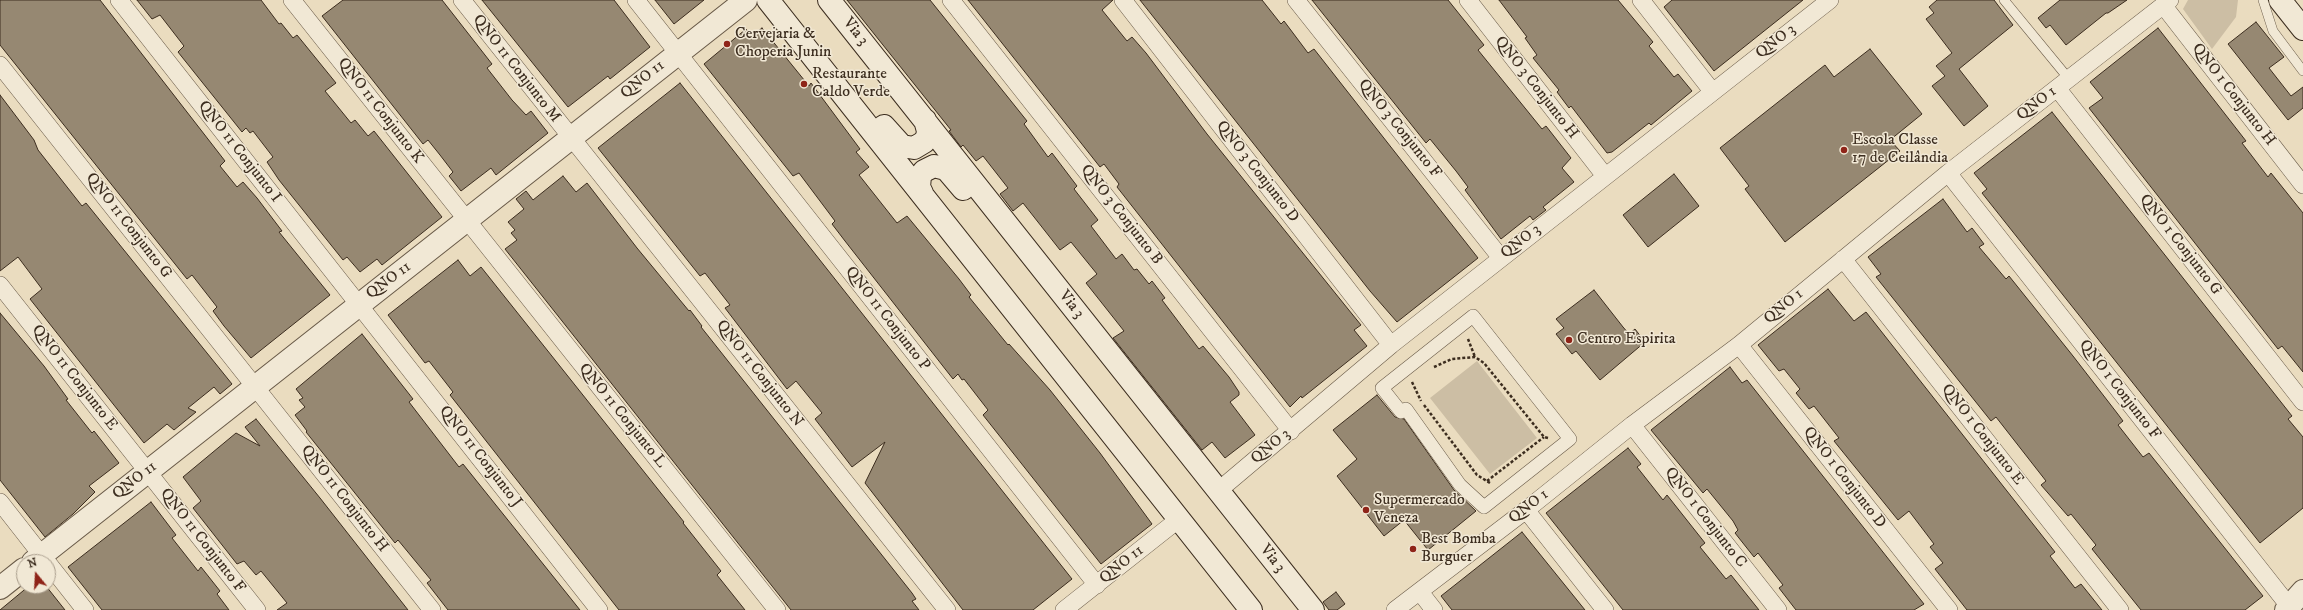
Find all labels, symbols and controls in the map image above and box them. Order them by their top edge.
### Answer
street label: QNO 11 Conjunto M [468,11,564,127]
street label: Via 3 [838,14,872,50]
street label: QNO 3 [1752,20,1800,64]
place label: Cervejaria & Choperia Junin [735,25,831,63]
street label: QNO 3 Conjunto H [1490,33,1582,143]
marker: Cervejaria & Choperia Junin [722,39,732,49]
street label: QNO 1 Conjunto H [2187,40,2279,150]
street label: QNO 11 Conjunto K [333,54,427,168]
street label: QNO 11 [617,56,669,104]
place label: Restaurante Caldo Verde [812,65,890,103]
street label: QNO 3 Conjunto F [1353,76,1445,182]
marker: Restaurante Caldo Verde [799,79,809,89]
street label: QNO 1 [2013,82,2061,126]
street label: QNO 11 Conjunto I [193,97,285,207]
street label: QNO 3 Conjunto D [1211,117,1303,227]
place label: Escola Classe 17 de Ceilândia [1852,131,1948,169]
marker: Escola Classe 17 de Ceilândia [1839,145,1849,155]
street label: QNO 3 Conjunto B [1076,161,1166,269]
street label: QNO 11 Conjunto G [81,169,175,283]
street label: QNO 1 Conjunto G [2135,191,2225,299]
street label: QNO 3 [1497,220,1545,264]
street label: QNO 11 [363,258,415,304]
street label: QNO 11 Conjunto P [840,263,934,375]
street label: QNO 1 [1760,285,1808,329]
street label: Via 3 [1054,287,1088,323]
street label: QNO 11 Conjunto N [711,317,807,431]
street label: QNO 11 Conjunto E [27,321,121,435]
place label: Centro Espirita [1577,330,1676,350]
marker: Centro Espirita [1564,335,1574,345]
street label: QNO 1 Conjunto F [2074,336,2164,444]
street label: QNO 11 Conjunto L [574,360,670,472]
street label: QNO 1 Conjunto E [1937,381,2027,489]
street label: QNO 11 Conjunto J [434,402,526,512]
street label: QNO 1 Conjunto D [1798,423,1890,533]
street label: QNO 3 [1247,425,1295,469]
street label: QNO 11 Conjunto H [296,441,392,557]
street label: QNO 11 [109,458,161,504]
street label: QNO 1 Conjunto C [1660,464,1750,572]
street label: QNO 11 Conjunto F [155,485,249,597]
street label: QNO 1 [1505,485,1553,529]
place label: Supermercado Veneza [1374,491,1465,529]
marker: Supermercado Veneza [1361,505,1371,515]
place label: Best Bomba Burguer [1421,530,1496,568]
street label: QNO 11 [1096,541,1148,589]
street label: Via 3 [1255,541,1289,577]
marker: Best Bomba Burguer [1408,544,1418,554]
north arrow [16,554,56,594]
text: N [26,555,39,572]

